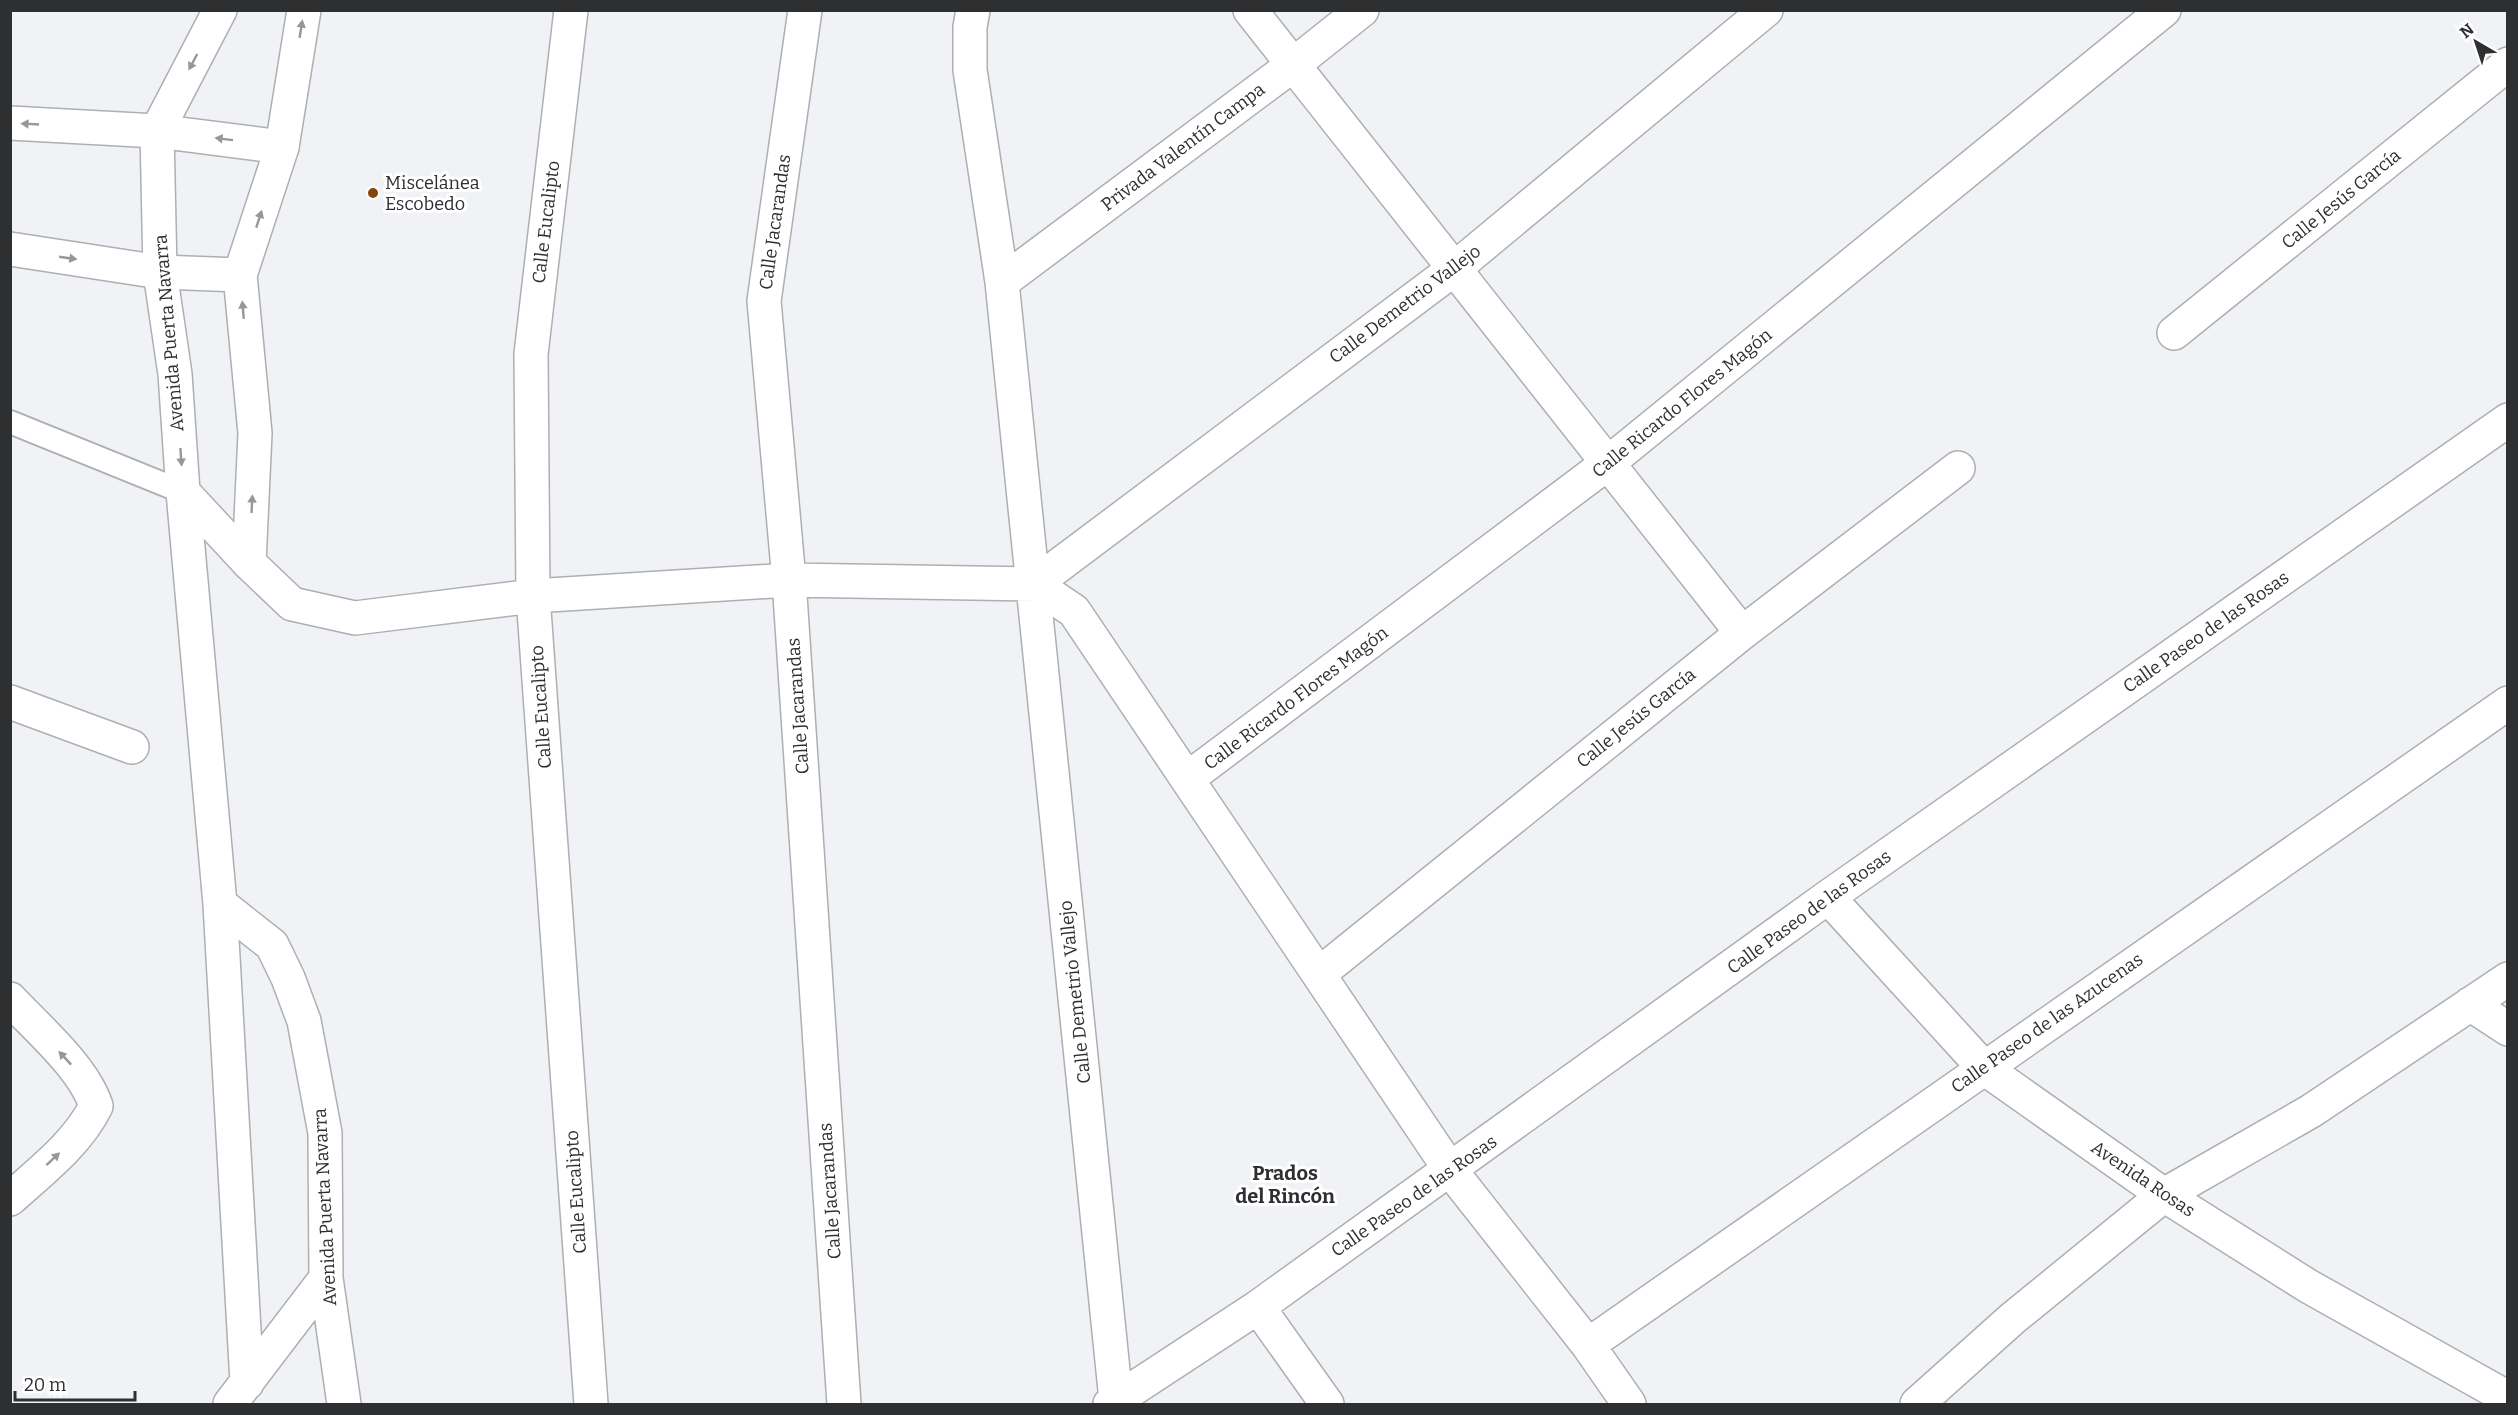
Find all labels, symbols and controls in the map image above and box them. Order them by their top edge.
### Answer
north arrow [2446,12,2506,72]
text: N [2456,19,2478,42]
one-way arrow [296,20,305,39]
one-way arrow [188,54,198,71]
street label: Privada Valentín Campa [1097,78,1269,216]
one-way arrow [21,119,40,129]
one-way arrow [215,135,234,144]
street label: Calle Jesús García [2277,144,2405,254]
street label: Calle Jacarandas [755,153,795,291]
street label: Calle Eucalipto [528,159,564,285]
place label: Miscelánea Escobedo [385,172,480,215]
marker: Miscelánea Escobedo [366,186,380,200]
one-way arrow [254,210,264,228]
street label: Avenida Puerta Navarra [149,233,189,433]
street label: Calle Demetrio Vallejo [1325,240,1485,368]
one-way arrow [59,253,78,262]
one-way arrow [238,300,248,319]
street label: Calle Ricardo Flores Magón [1588,323,1777,482]
one-way arrow [176,448,185,467]
one-way arrow [247,495,256,514]
street label: Calle Paseo de las Rosas [2119,566,2293,698]
street label: Calle Ricardo Flores Magón [1200,621,1393,774]
street label: Calle Jacarandas [782,637,814,775]
street label: Calle Eucalipto [526,645,556,769]
street label: Calle Jesús García [1572,663,1700,773]
street label: Calle Paseo de las Rosas [1723,845,1895,979]
street label: Calle Demetrio Vallejo [1054,899,1096,1085]
street label: Calle Paseo de las Azucenas [1947,948,2147,1098]
one-way arrow [59,1051,72,1066]
street label: Avenida Puerta Navarra [309,1107,341,1306]
street label: Calle Jacarandas [814,1122,846,1260]
street label: Calle Eucalipto [561,1130,591,1254]
street label: Calle Paseo de las Rosas [1327,1130,1501,1262]
street label: Avenida Rosas [2087,1136,2199,1222]
one-way arrow [45,1153,60,1166]
district label: Prados del Rincón [1235,1161,1335,1208]
scale bar [15,1364,135,1402]
text: 20 m [24,1374,66,1396]

